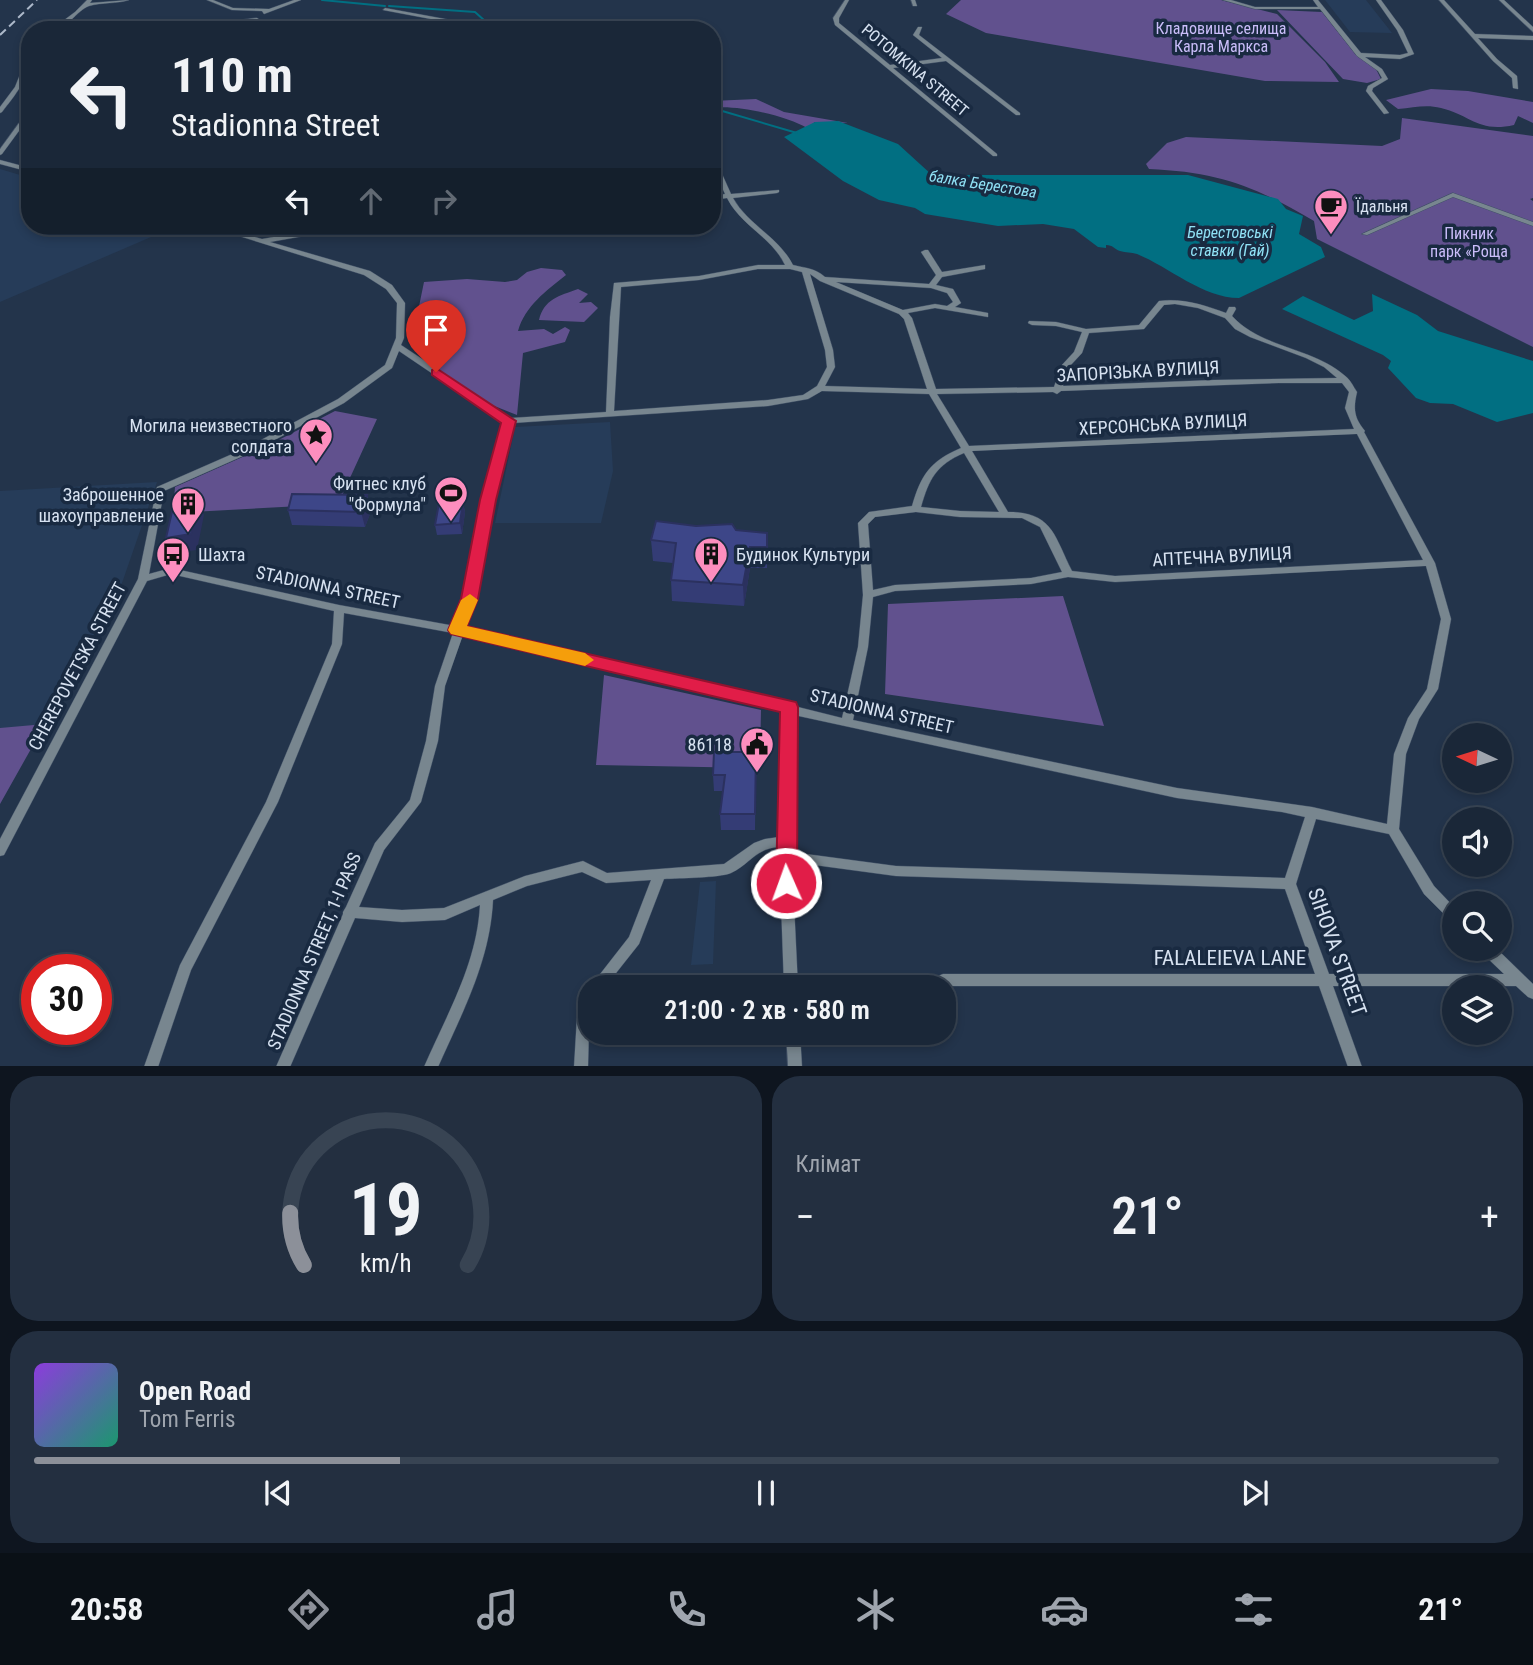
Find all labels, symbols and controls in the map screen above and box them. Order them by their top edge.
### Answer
park label: Кладовище селища Карла Маркса [1156,19,1286,56]
street label: POTOMKINA STREET [858,20,972,120]
text: 110 m [171,47,293,104]
icon: left [56,49,147,140]
text: Stadionna Street [171,106,380,144]
water label: балка Берестова [928,166,1038,202]
icon: left [279,182,317,220]
icon: ahead [352,182,390,220]
icon: right [425,182,463,220]
cafe icon: Їдальня [1312,187,1350,236]
place label: Їдальня [1355,197,1408,216]
water label: Берестовські ставки (Гай) [1187,223,1273,260]
park label: Пикник парк «Роща [1430,224,1508,261]
pin [406,300,466,372]
icon: arrive [417,311,455,349]
street label: ЗАПОРІЗЬКА ВУЛИЦЯ [1056,356,1220,386]
street label: ХЕРСОНСЬКА ВУЛИЦЯ [1078,409,1248,439]
place label: Могила неизвестного солдата [130,415,292,457]
place icon: Могила неизвестного солдата [297,416,335,465]
place label: Фитнес клуб "Формула" [333,473,426,515]
sports icon: Фитнес клуб "Формула" [432,474,470,523]
place label: Заброшенное шахоуправление [38,484,164,526]
building icon: Заброшенное шахоуправление [169,485,207,534]
bus stop icon: Шахта [154,535,192,584]
building icon: Будинок Культури [692,535,730,584]
street label: АПТЕЧНА ВУЛИЦЯ [1152,542,1292,570]
place label: Шахта [198,544,245,565]
place label: Будинок Культури [736,544,870,565]
street label: STADIONNA STREET [254,561,402,613]
street label: CHEREPOVETSKA STREET [24,578,130,754]
street label: STADIONNA STREET [808,684,956,738]
north arrow [1442,723,1512,793]
map controls [1442,723,1512,1045]
public building icon: 86118 [738,725,776,774]
place label: 86118 [688,734,732,755]
button: sound [1442,807,1512,877]
position arrow [749,846,823,920]
street label: STADIONNA STREET, 1-I PASS [263,849,365,1053]
street label: SIHOVA STREET [1303,885,1371,1019]
button: search [1442,891,1512,961]
street label: FALALEIEVA LANE [1154,946,1306,970]
speed limit sign: 30 [21,954,112,1045]
button: layers [1442,975,1512,1045]
text: 21:00 · 2 хв · 580 m [664,995,870,1025]
text: Клімат [796,1151,861,1178]
text: 19 [349,1167,423,1253]
text: 21° [1111,1186,1183,1247]
text: − [796,1195,815,1239]
text: + [1480,1195,1499,1239]
text: km/h [360,1248,411,1277]
text: Open Road [139,1376,251,1406]
text: Tom Ferris [139,1406,235,1433]
icon: previous [259,1474,297,1512]
icon: pause [747,1474,785,1512]
icon: next [1236,1474,1274,1512]
icon: directions [284,1585,333,1634]
icon: music [473,1585,522,1634]
icon: phone [662,1585,711,1634]
icon: climate [851,1585,900,1634]
icon: car [1040,1585,1089,1634]
icon: filters [1229,1585,1278,1634]
text: 20:58 [70,1590,143,1628]
text: 21° [1418,1590,1463,1628]

